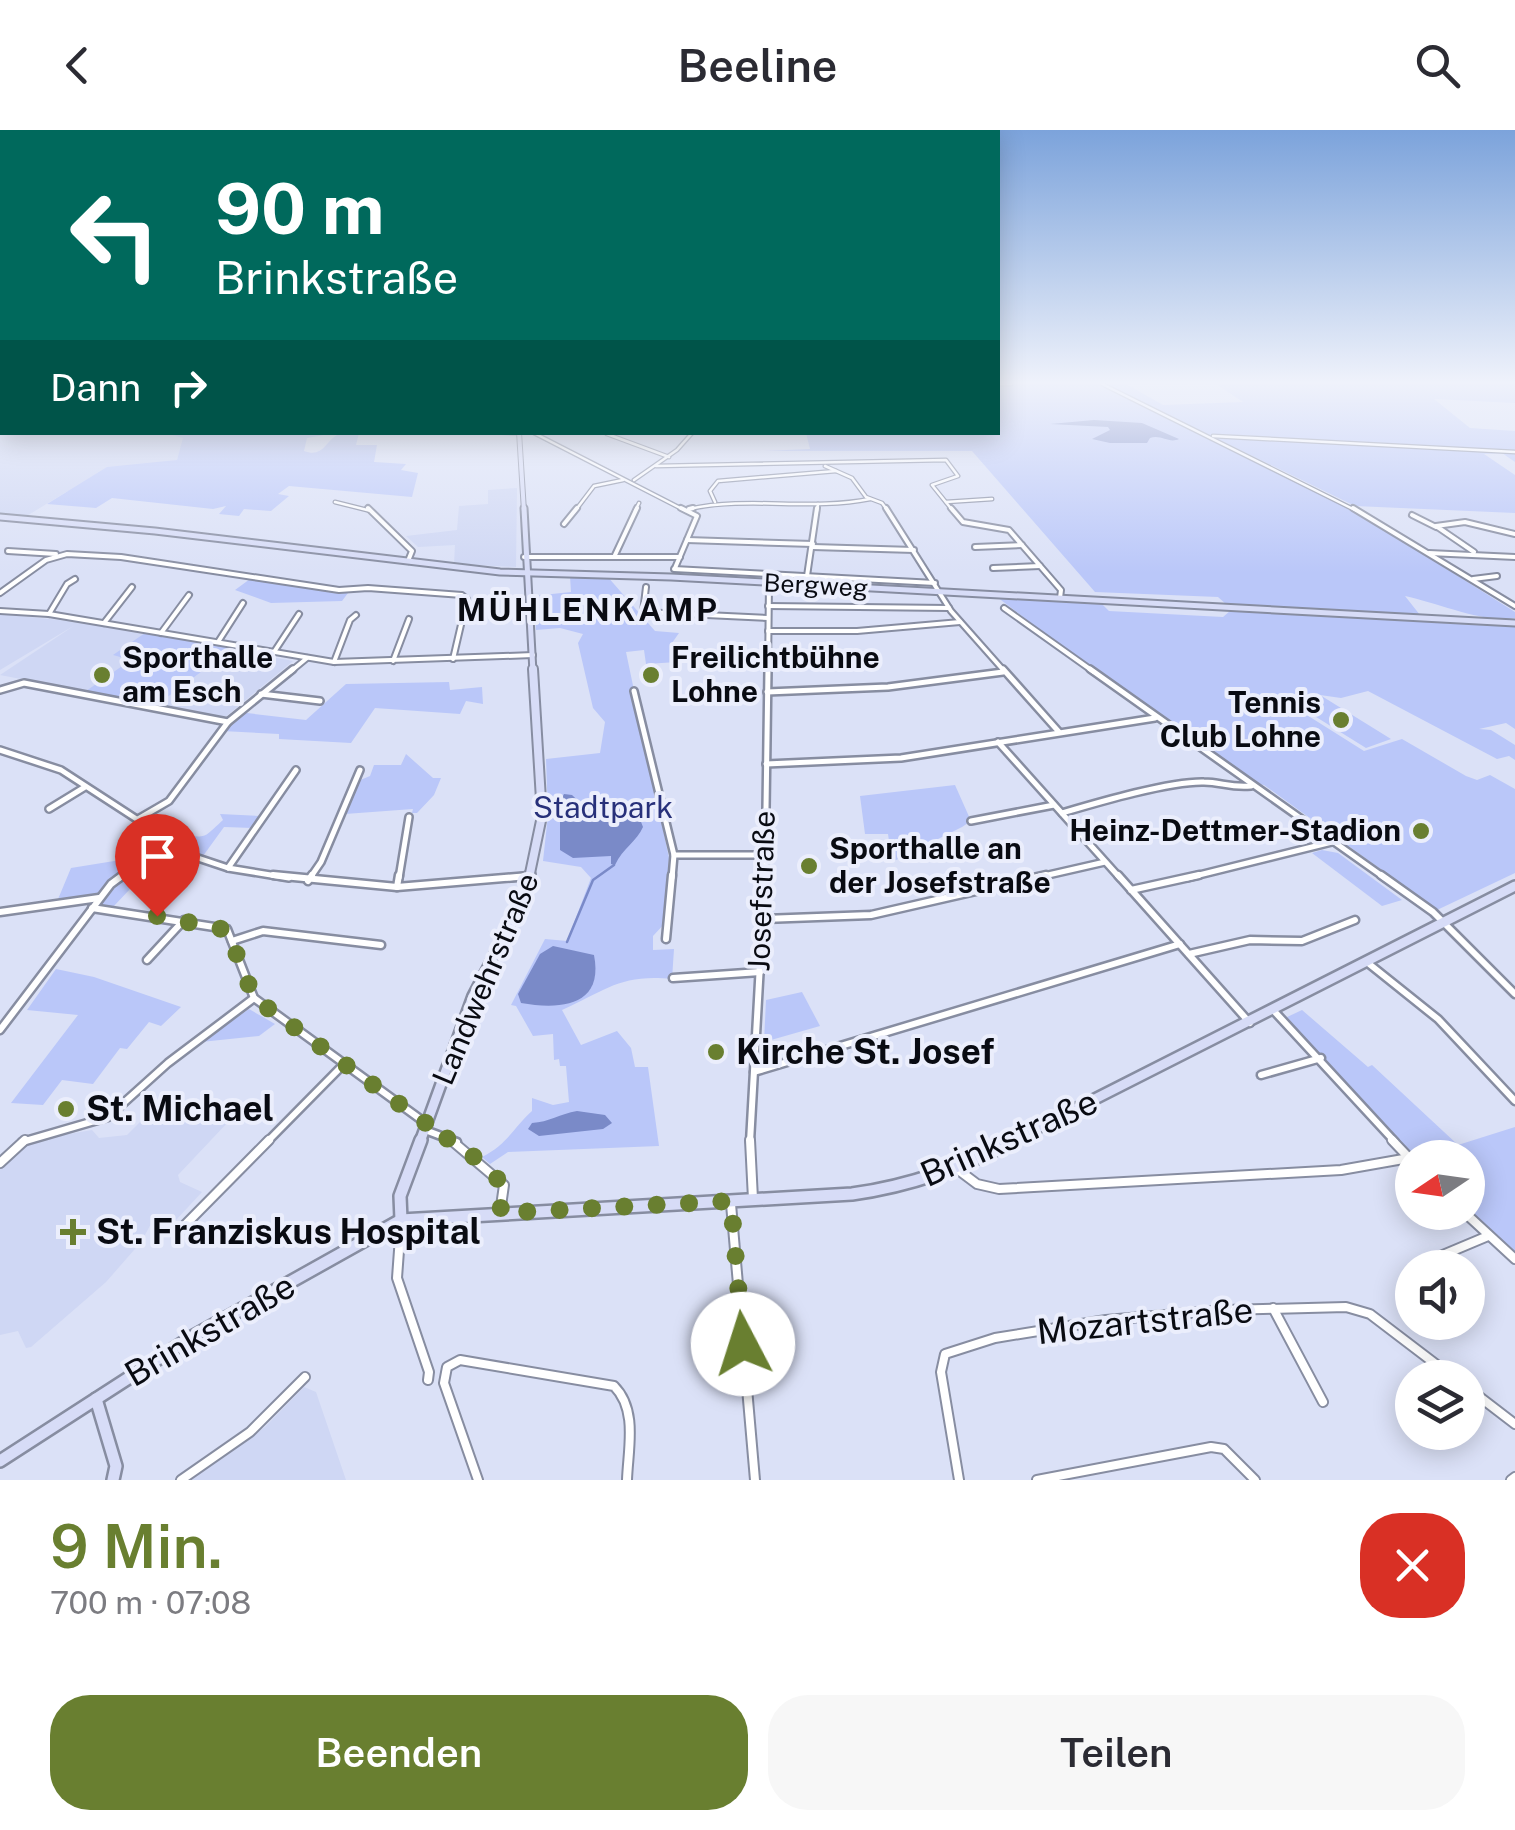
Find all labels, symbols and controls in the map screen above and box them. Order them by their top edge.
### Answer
icon: back [50,38,105,93]
icon: search [1410,38,1465,93]
text: Beeline [677,39,838,92]
text: 90 m [215,167,385,250]
icon: left [50,170,180,300]
text: Brinkstraße [215,251,458,304]
icon: right [161,360,216,415]
text: Dann [50,365,141,410]
street label: Bergweg [763,567,869,603]
district label: MÜHLENKAMP [457,591,719,628]
place label: Sporthalle am Esch [122,639,273,709]
place label: Freilichtbühne Lohne [671,639,880,709]
marker: Sporthalle am Esch [91,664,113,686]
marker: Freilichtbühne Lohne [640,664,662,686]
place label: Tennis Club Lohne [1160,684,1321,754]
marker: Tennis Club Lohne [1330,709,1352,731]
park label: Stadtpark [533,789,673,825]
street label: Josefstraße [740,810,782,972]
place label: Heinz-Dettmer-Stadion [1069,812,1401,848]
pin [115,814,200,917]
marker: Heinz-Dettmer-Stadion [1410,820,1432,842]
icon: arrive [130,829,185,884]
place label: Sporthalle an der Josefstraße [829,830,1051,900]
marker: Sporthalle an der Josefstraße [798,855,820,877]
street label: Landwehrstraße [424,867,546,1090]
place label: Kirche St. Josef [736,1031,994,1072]
marker: Kirche St. Josef [705,1041,727,1063]
street label: Brinkstraße [914,1080,1104,1195]
place label: St. Michael [86,1088,274,1129]
marker: St. Michael [55,1098,77,1120]
north arrow [1395,1140,1485,1230]
map controls [1395,1140,1485,1450]
place label: St. Franziskus Hospital [96,1211,481,1252]
marker: St. Franziskus Hospital [60,1219,86,1245]
button: sound [1395,1250,1485,1340]
street label: Brinkstraße [118,1264,302,1395]
street label: Mozartstraße [1035,1289,1255,1352]
position arrow [691,1292,795,1396]
button: layers [1395,1360,1485,1450]
text: 9 Min. [50,1511,223,1582]
button: close [1360,1513,1465,1618]
text: 700 m · 07:08 [50,1584,251,1621]
button: Beenden [50,1695,748,1810]
button: Teilen [768,1695,1465,1810]

